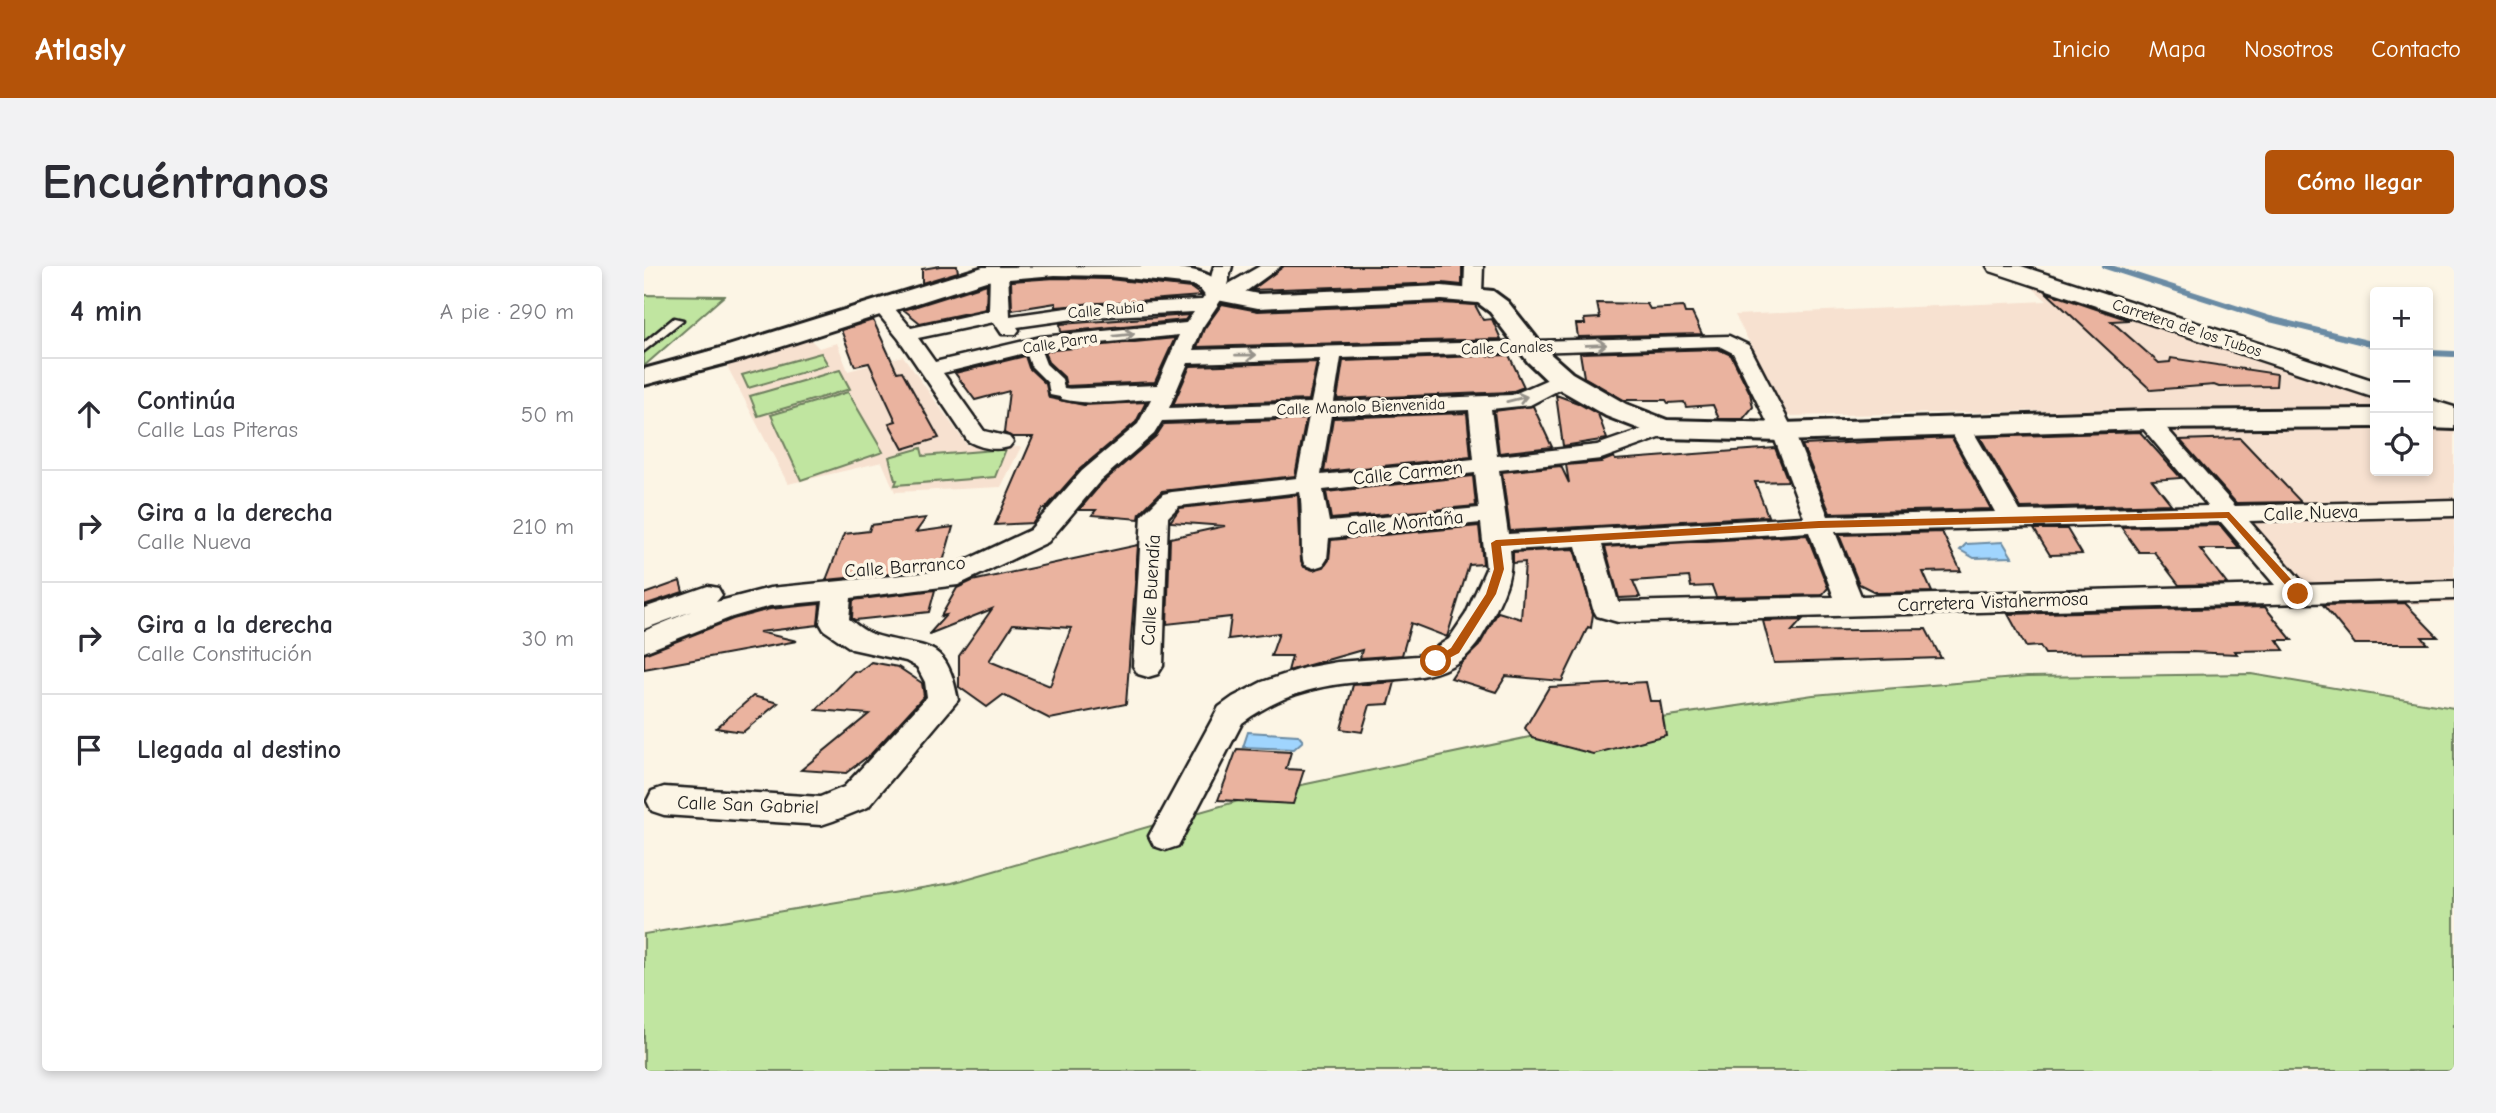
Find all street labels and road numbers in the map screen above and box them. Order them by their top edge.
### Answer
street label: Carretera de los Tubos [2110,295,2264,361]
street label: Calle Rubia [1067,298,1145,322]
street label: Calle Parra [1021,328,1099,358]
street label: Calle Canales [1461,337,1554,359]
street label: Calle Manolo Bienvenida [1276,395,1446,419]
street label: Calle Carmen [1352,456,1464,490]
street label: Calle Nueva [2263,500,2359,526]
street label: Calle Montaña [1346,506,1464,540]
street label: Calle Buendía [1137,534,1165,646]
street label: Calle Barranco [844,552,966,582]
street label: Carretera Vistahermosa [1897,588,2089,616]
street label: Calle San Gabriel [677,792,819,818]

